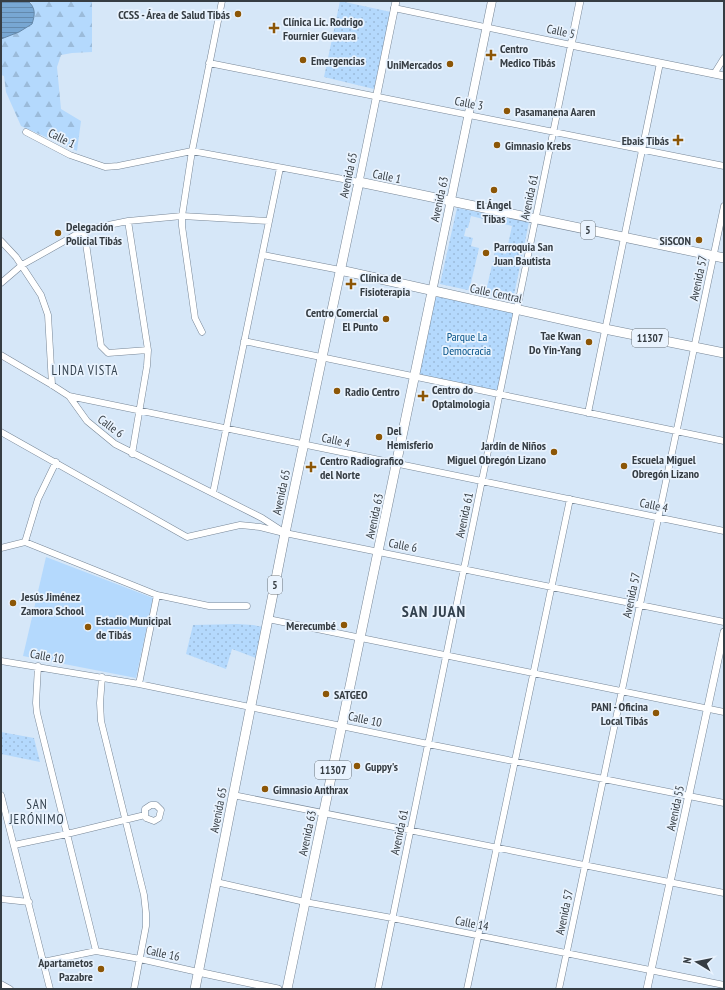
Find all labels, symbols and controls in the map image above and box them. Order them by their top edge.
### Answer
place label: CCSS - Área de Salud Tibás [118,7,230,22]
marker: CCSS - Área de Salud Tibás [233,9,243,19]
place label: Clínica Lic. Rodrigo Fournier Guevara [283,14,364,43]
street label: Calle 5 [545,21,577,41]
marker: Clínica Lic. Rodrigo Fournier Guevara [268,22,280,34]
place label: Centro Medico Tibás [500,41,556,70]
marker: Centro Medico Tibás [485,49,497,61]
place label: Emergencias [311,53,365,68]
marker: Emergencias [298,55,308,65]
place label: UniMercados [387,57,442,72]
marker: UniMercados [445,59,455,69]
street label: Calle 3 [454,93,484,113]
place label: Pasamanena Aaren [515,104,595,119]
marker: Pasamanena Aaren [502,106,512,116]
street label: Calle 1 [46,125,78,151]
place label: Ebais Tibás [622,133,669,148]
marker: Ebais Tibás [672,134,684,146]
place label: Gimnasio Krebs [505,138,571,153]
marker: Gimnasio Krebs [492,140,502,150]
street label: Avenida 65 [336,151,360,199]
street label: Calle 1 [371,166,403,186]
street label: Avenida 61 [517,173,541,221]
street label: Avenida 63 [427,175,451,223]
marker: El Ángel Tibas [489,185,499,195]
place label: El Ángel Tibas [477,197,512,226]
place label: Delegación Policial Tibás [66,219,122,248]
road number: 5 [581,221,595,239]
marker: Delegación Policial Tibás [53,228,63,238]
place label: SiSCON [659,233,691,248]
marker: SiSCON [694,235,704,245]
place label: Parroquia San Juan Bautista [493,239,553,268]
marker: Parroquia San Juan Bautista [481,248,491,258]
street label: Avenida 57 [686,254,710,302]
place label: Clínica de Fisioterapia [360,270,410,299]
marker: Clínica de Fisioterapia [345,278,357,290]
street label: Calle Central [469,280,524,306]
place label: Centro Comercial El Punto [306,305,379,334]
marker: Centro Comercial El Punto [381,314,391,324]
place label: Tae Kwan Do Yin-Yang [529,328,581,357]
park label: Parque La Democracia [443,329,491,358]
road number: 11307 [632,329,668,347]
marker: Tae Kwan Do Yin-Yang [584,337,594,347]
district label: LINDA VISTA [52,362,119,379]
place label: Centro do Optalmologia [432,382,490,411]
place label: Radio Centro [345,384,400,399]
marker: Radio Centro [332,386,342,396]
marker: Centro do Optalmologia [417,390,429,402]
street label: Calle 6 [95,411,127,441]
place label: Del Hemisferio [387,423,434,452]
street label: Calle 4 [320,430,352,450]
marker: Del Hemisferio [374,432,384,442]
place label: Jardín de Niños Miguel Obregón Lizano [447,438,547,467]
marker: Jardín de Niños Miguel Obregón Lizano [549,447,559,457]
place label: Escuela Miguel Obregón Lizano [632,452,700,481]
place label: Centro Radiografico del Norte [320,453,404,482]
marker: Centro Radiografico del Norte [305,461,317,473]
marker: Escuela Miguel Obregón Lizano [619,461,629,471]
street label: Avenida 65 [269,468,293,516]
street label: Avenida 61 [452,491,476,539]
street label: Avenida 63 [362,492,386,540]
street label: Calle 4 [638,495,670,515]
street label: Calle 6 [388,535,418,555]
street label: Avenida 57 [619,571,643,619]
road number: 5 [268,576,282,594]
place label: Jesús Jiménez Zamora School [20,589,84,618]
marker: Jesús Jiménez Zamora School [8,598,18,608]
district label: SAN JUAN [402,601,466,621]
place label: Estadio Municipal de Tibás [96,613,171,642]
place label: Merecumbé [286,618,336,633]
marker: Merecumbé [339,620,349,630]
marker: Estadio Municipal de Tibás [83,622,93,632]
street label: Calle 10 [29,646,65,666]
place label: SATGEO [334,687,368,702]
marker: SATGEO [321,689,331,699]
place label: PANI - Oficina Local Tibás [591,699,648,728]
street label: Calle 10 [347,708,383,730]
marker: PANI - Oficina Local Tibás [651,708,661,718]
place label: Guppy's [365,759,398,774]
road number: 11307 [315,761,351,779]
marker: Guppy's [352,761,362,771]
place label: Gimnasio Anthrax [273,782,349,797]
marker: Gimnasio Anthrax [260,784,270,794]
street label: Avenida 55 [663,784,687,832]
street label: Avenida 65 [206,786,230,834]
district label: SAN JERÓNIMO [8,796,65,828]
street label: Avenida 61 [387,808,411,856]
street label: Avenida 63 [295,809,319,857]
street label: Avenida 57 [552,888,576,936]
street label: Calle 14 [454,912,491,934]
street label: Calle 16 [145,942,181,964]
north arrow [677,942,717,982]
place label: Apartametos Pazabre [37,955,93,984]
text: N [680,956,695,964]
marker: Apartametos Pazabre [96,964,106,974]

